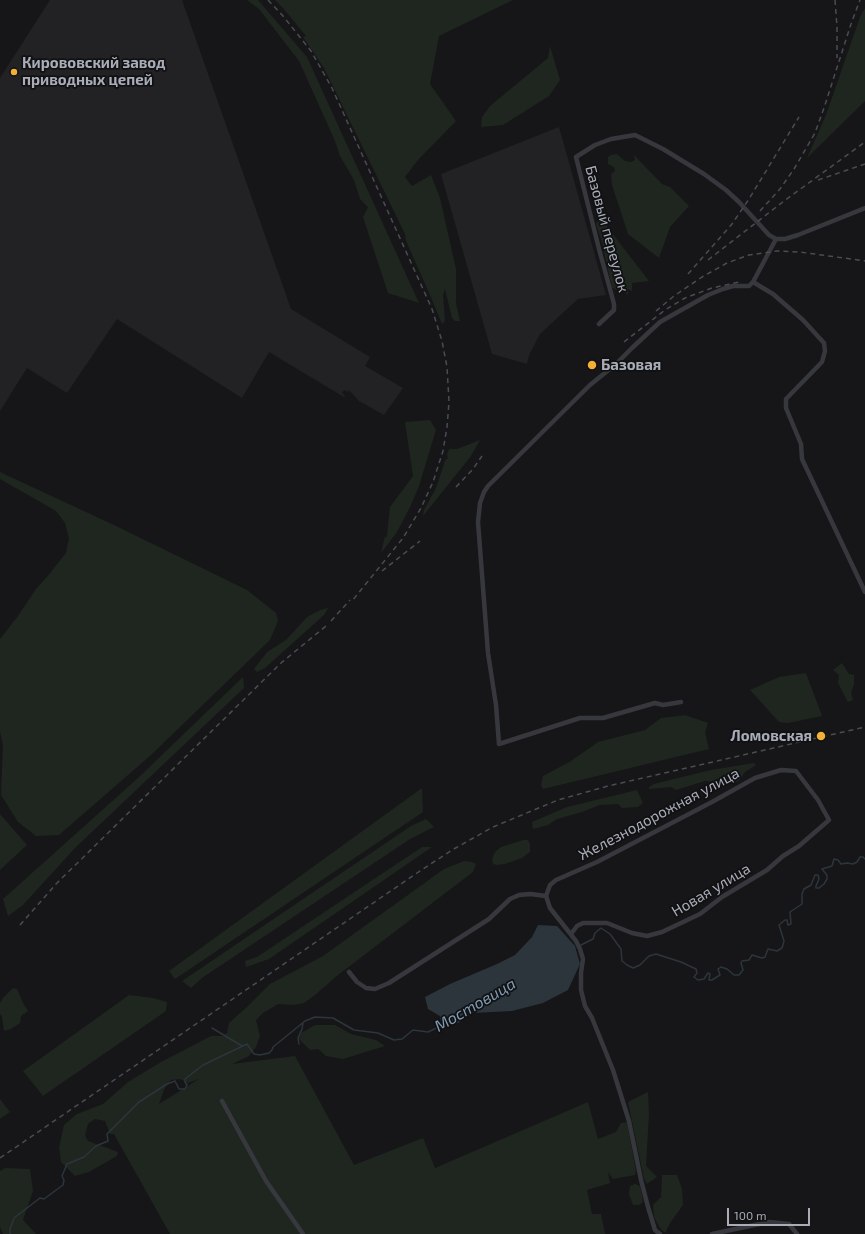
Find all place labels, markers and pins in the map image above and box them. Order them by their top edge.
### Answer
place label: Кирововский завод приводных цепей [22,54,165,89]
marker: Кирововский завод приводных цепей [9,67,19,77]
place label: Базовая [601,356,661,374]
marker: Базовая [586,359,598,371]
place label: Ломовская [731,727,812,745]
marker: Ломовская [815,730,827,742]

